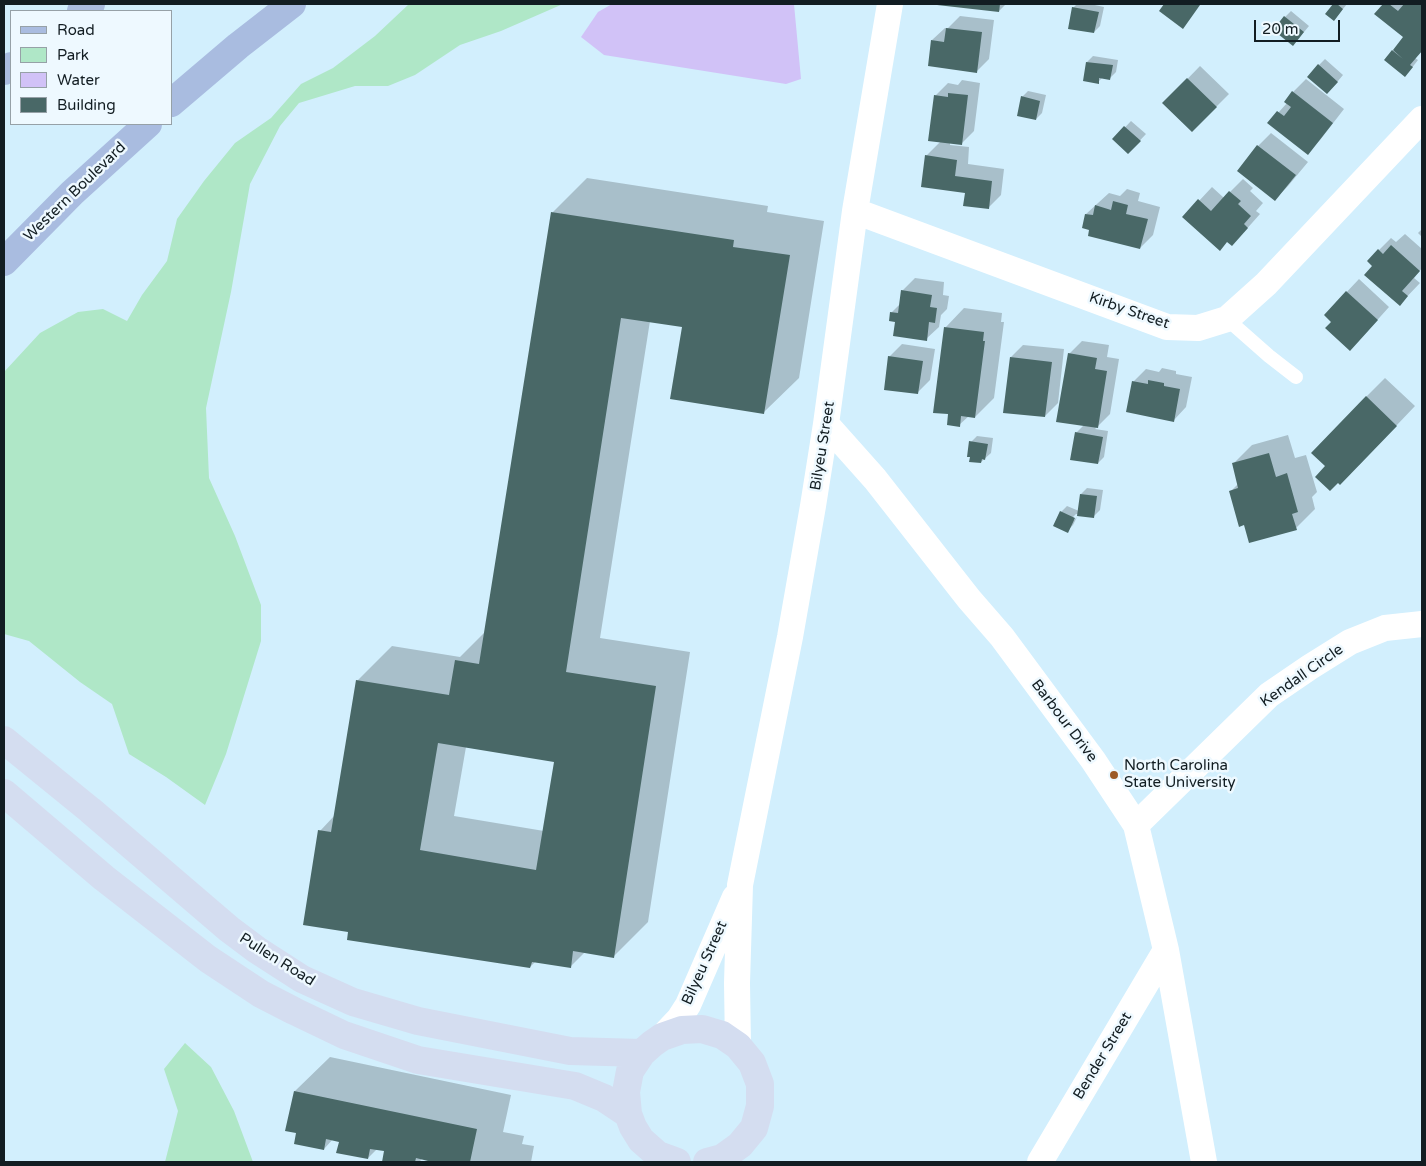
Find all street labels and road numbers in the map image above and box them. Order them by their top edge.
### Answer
street label: Western Boulevard [20,139,130,245]
street label: Kirby Street [1086,289,1172,333]
street label: Bilyeu Street [807,400,839,492]
street label: Kendall Circle [1257,641,1347,711]
street label: Barbour Drive [1027,676,1101,766]
street label: Bilyeu Street [678,918,732,1008]
street label: Pullen Road [236,930,318,990]
street label: Bender Street [1070,1009,1136,1103]

